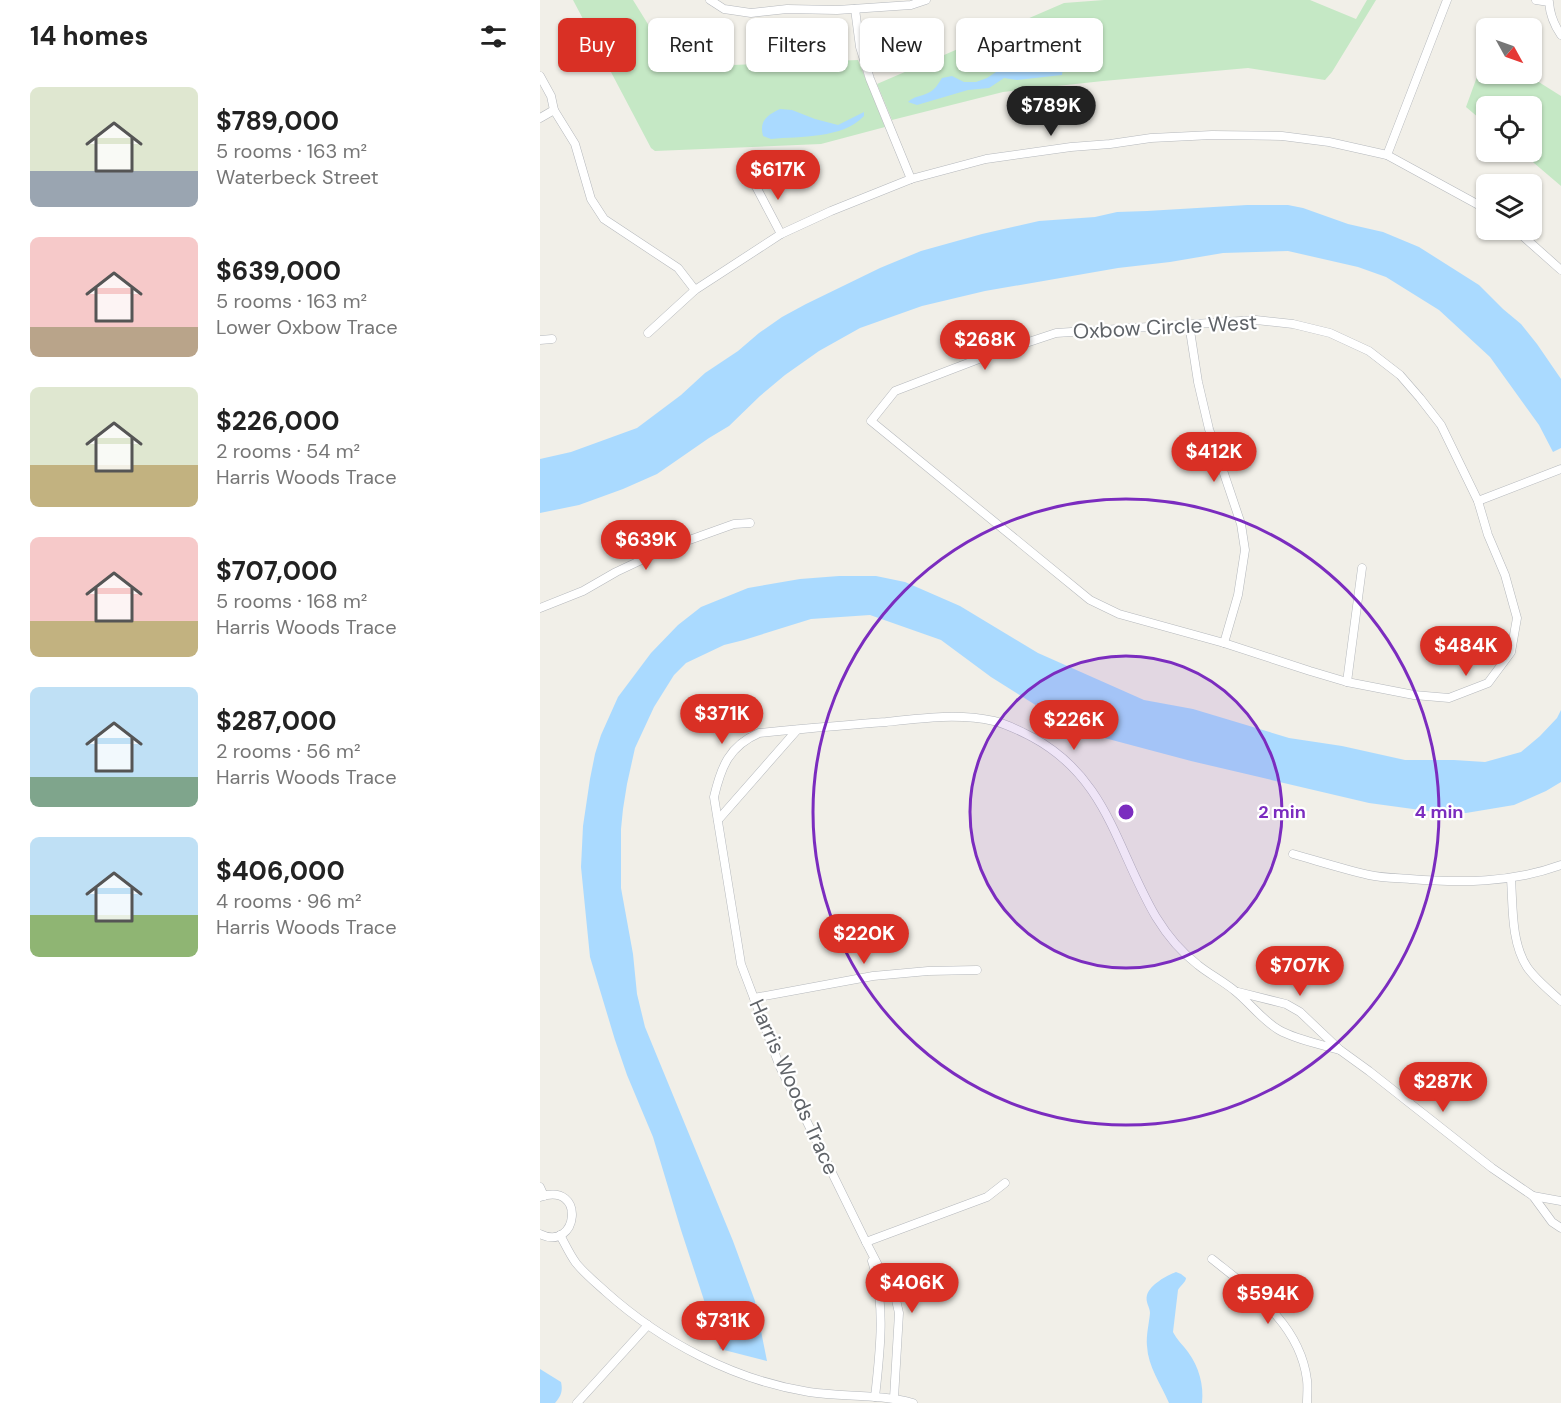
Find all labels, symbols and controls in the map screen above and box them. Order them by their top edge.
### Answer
chip: Buy [558,18,636,72]
chip: Rent [648,18,734,72]
chip: Filters [746,18,848,72]
chip: New [860,18,944,72]
chip: Apartment [956,18,1103,72]
north arrow [1476,18,1542,84]
map controls [1476,18,1542,240]
text: 14 homes [30,19,148,53]
icon: filters [477,20,510,53]
pin: $789K [1009,86,1093,137]
text: $789K [1021,92,1081,118]
button: locate [1476,96,1542,162]
text: $789,000 [216,104,339,138]
icon: home [78,111,150,183]
text: 5 rooms · 163 m² [216,138,367,164]
pin: $617K [736,150,820,201]
text: $617K [750,156,806,182]
text: Waterbeck Street [216,164,379,190]
button: layers [1476,174,1542,240]
text: $639,000 [216,254,341,288]
icon: home [78,261,150,333]
text: 5 rooms · 163 m² [216,288,367,314]
street label: Oxbow Circle West [1072,308,1258,346]
text: Lower Oxbow Trace [216,314,398,340]
pin: $268K [943,320,1027,371]
text: $268K [954,326,1016,352]
text: $226,000 [216,404,340,438]
icon: home [78,411,150,483]
pin: $412K [1172,432,1256,483]
text: 2 rooms · 54 m² [216,438,360,464]
text: $412K [1186,438,1242,464]
text: Harris Woods Trace [216,464,397,490]
pin: $639K [604,520,688,571]
text: $639K [615,526,677,552]
text: $707,000 [216,554,338,588]
icon: home [78,561,150,633]
text: 5 rooms · 168 m² [216,588,367,614]
text: Harris Woods Trace [216,614,397,640]
pin: $484K [1424,626,1508,677]
text: $484K [1434,632,1498,658]
pin: $371K [680,694,764,745]
text: $371K [694,700,750,726]
pin: $226K [1032,700,1116,751]
text: $287,000 [216,704,337,738]
text: $226K [1044,706,1104,732]
icon: home [78,711,150,783]
text: 2 rooms · 56 m² [216,738,361,764]
text: Harris Woods Trace [216,764,397,790]
text: 2 min [1258,800,1306,824]
text: 4 min [1415,800,1463,824]
centre of rings [1116,802,1136,822]
text: $406,000 [216,854,345,888]
icon: home [78,861,150,933]
text: 4 rooms · 96 m² [216,888,362,914]
text: Harris Woods Trace [216,914,397,940]
pin: $220K [822,914,906,965]
text: $220K [833,920,895,946]
pin: $707K [1258,946,1342,997]
text: $707K [1270,952,1330,978]
street label: Harris Woods Trace [743,995,845,1179]
pin: $287K [1401,1062,1485,1113]
text: $287K [1413,1068,1473,1094]
pin: $406K [870,1263,954,1314]
text: $406K [880,1269,944,1295]
pin: $594K [1226,1274,1310,1325]
text: $594K [1237,1280,1299,1306]
pin: $731K [681,1301,765,1352]
text: $731K [696,1307,750,1333]

